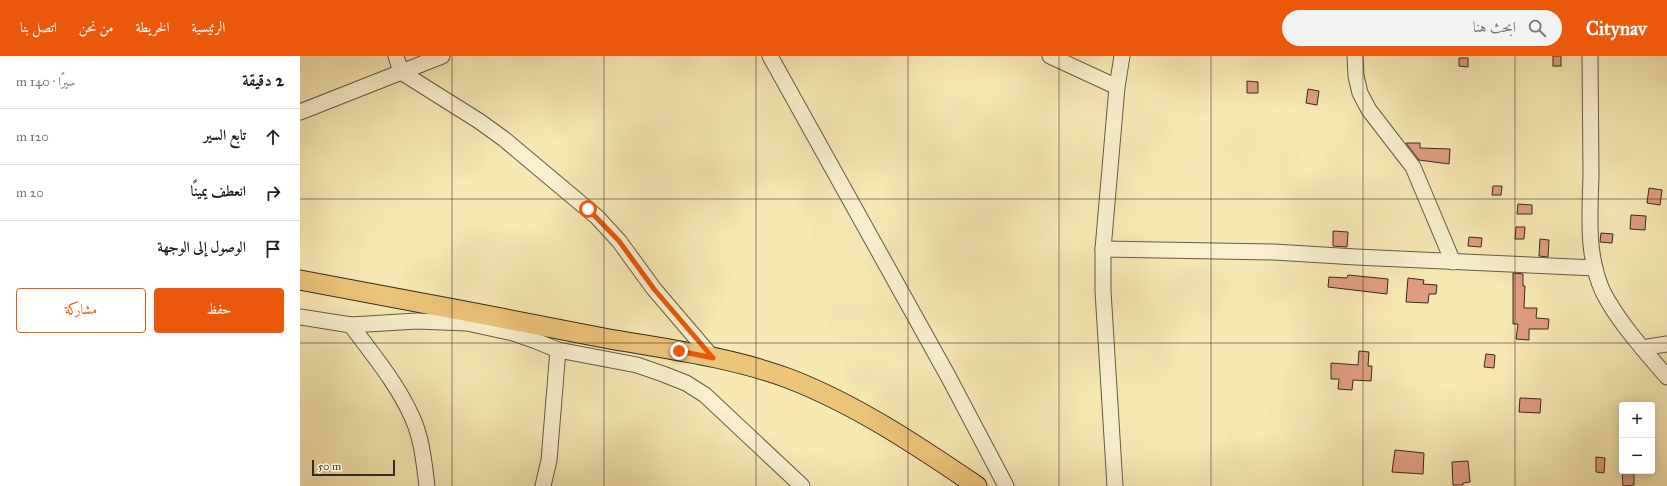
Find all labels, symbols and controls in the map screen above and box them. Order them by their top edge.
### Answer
search box [1282,10,1562,46]
icon: search [1526,17,1548,39]
text: Citynav [1586,17,1647,40]
text: ابحث هنا [1473,18,1516,36]
text: اتصل بنا [20,19,57,36]
text: من نحن [79,19,114,36]
text: الخريطة [136,19,170,36]
text: الرئيسية [192,19,225,36]
text: 2 دقيقة [242,70,284,91]
text: سيرًا · 140 m [16,74,75,90]
text: تابع السير [204,126,246,144]
icon: ahead [262,126,284,148]
text: 120 m [16,129,49,145]
text: انعطف يمينًا [191,182,246,200]
icon: right [262,182,284,204]
text: 20 m [16,185,44,201]
route start [579,200,597,218]
text: الوصول إلى الوجهة [157,238,246,256]
icon: arrive [262,238,284,260]
button: مشاركة [16,288,146,333]
button: حفظ [154,288,284,333]
route end [670,342,688,360]
map controls [1619,402,1655,474]
button: + [1619,402,1655,438]
button: − [1619,438,1655,474]
scale bar [312,458,395,477]
text: 50 m [318,460,341,473]

